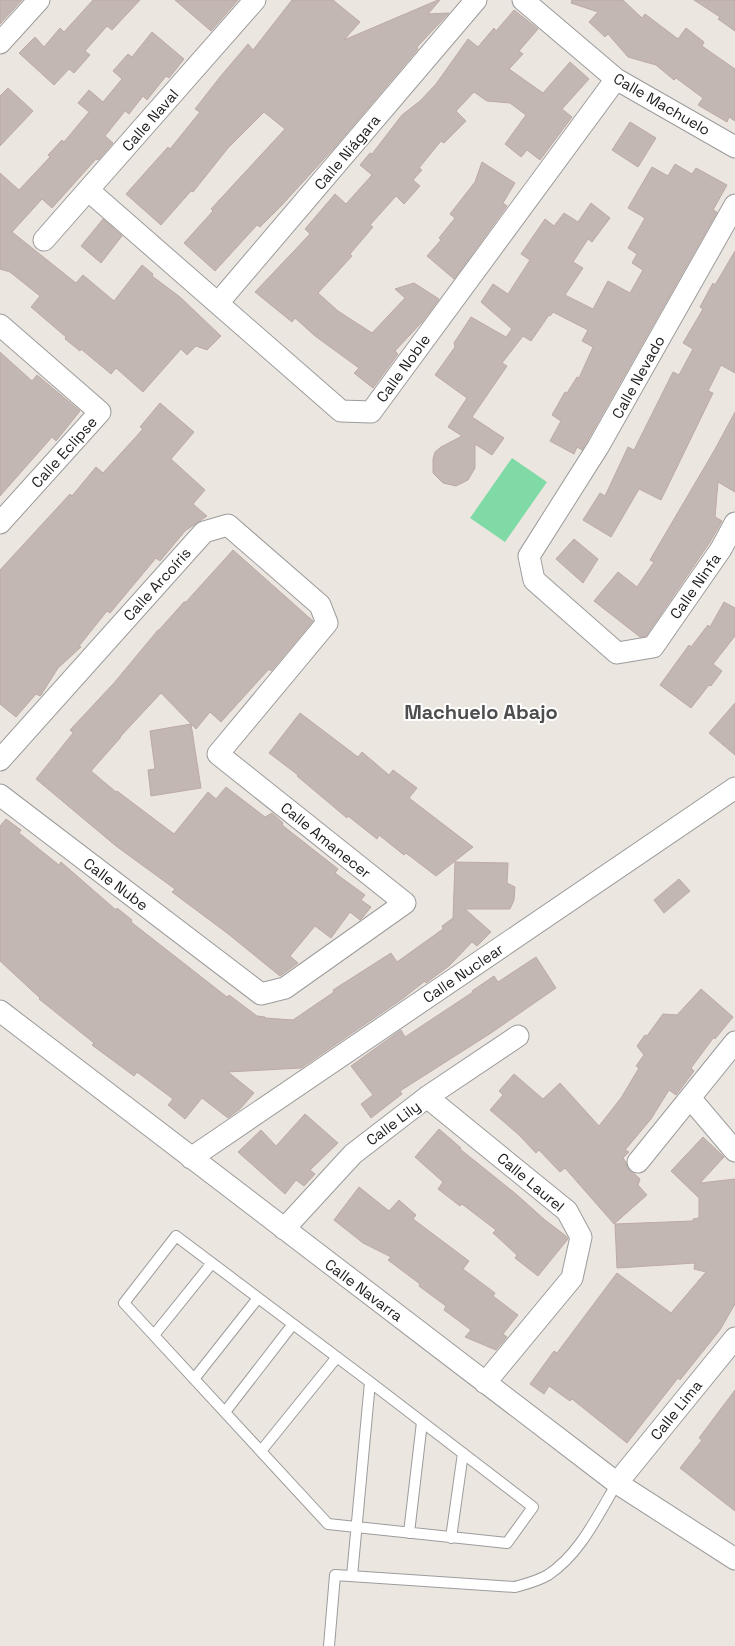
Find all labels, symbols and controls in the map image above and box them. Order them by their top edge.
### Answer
street label: Calle Machuelo [610,69,714,139]
street label: Calle Naval [118,85,182,155]
street label: Calle Niágara [310,110,384,194]
street label: Calle Noble [372,330,434,406]
street label: Calle Nevado [607,332,669,422]
street label: Calle Eclipse [27,412,101,492]
street label: Calle Arcoíris [119,543,195,625]
street label: Calle Ninfa [665,549,725,623]
district label: Machuelo Abajo [404,699,558,725]
street label: Calle Amanecer [277,798,375,882]
street label: Calle Nube [80,854,152,915]
street label: Calle Nuclear [419,939,507,1007]
street label: Calle Lily [362,1096,424,1150]
street label: Calle Laurel [493,1148,569,1216]
street label: Calle Navarra [321,1255,407,1326]
street label: Calle Lima [646,1376,706,1444]

